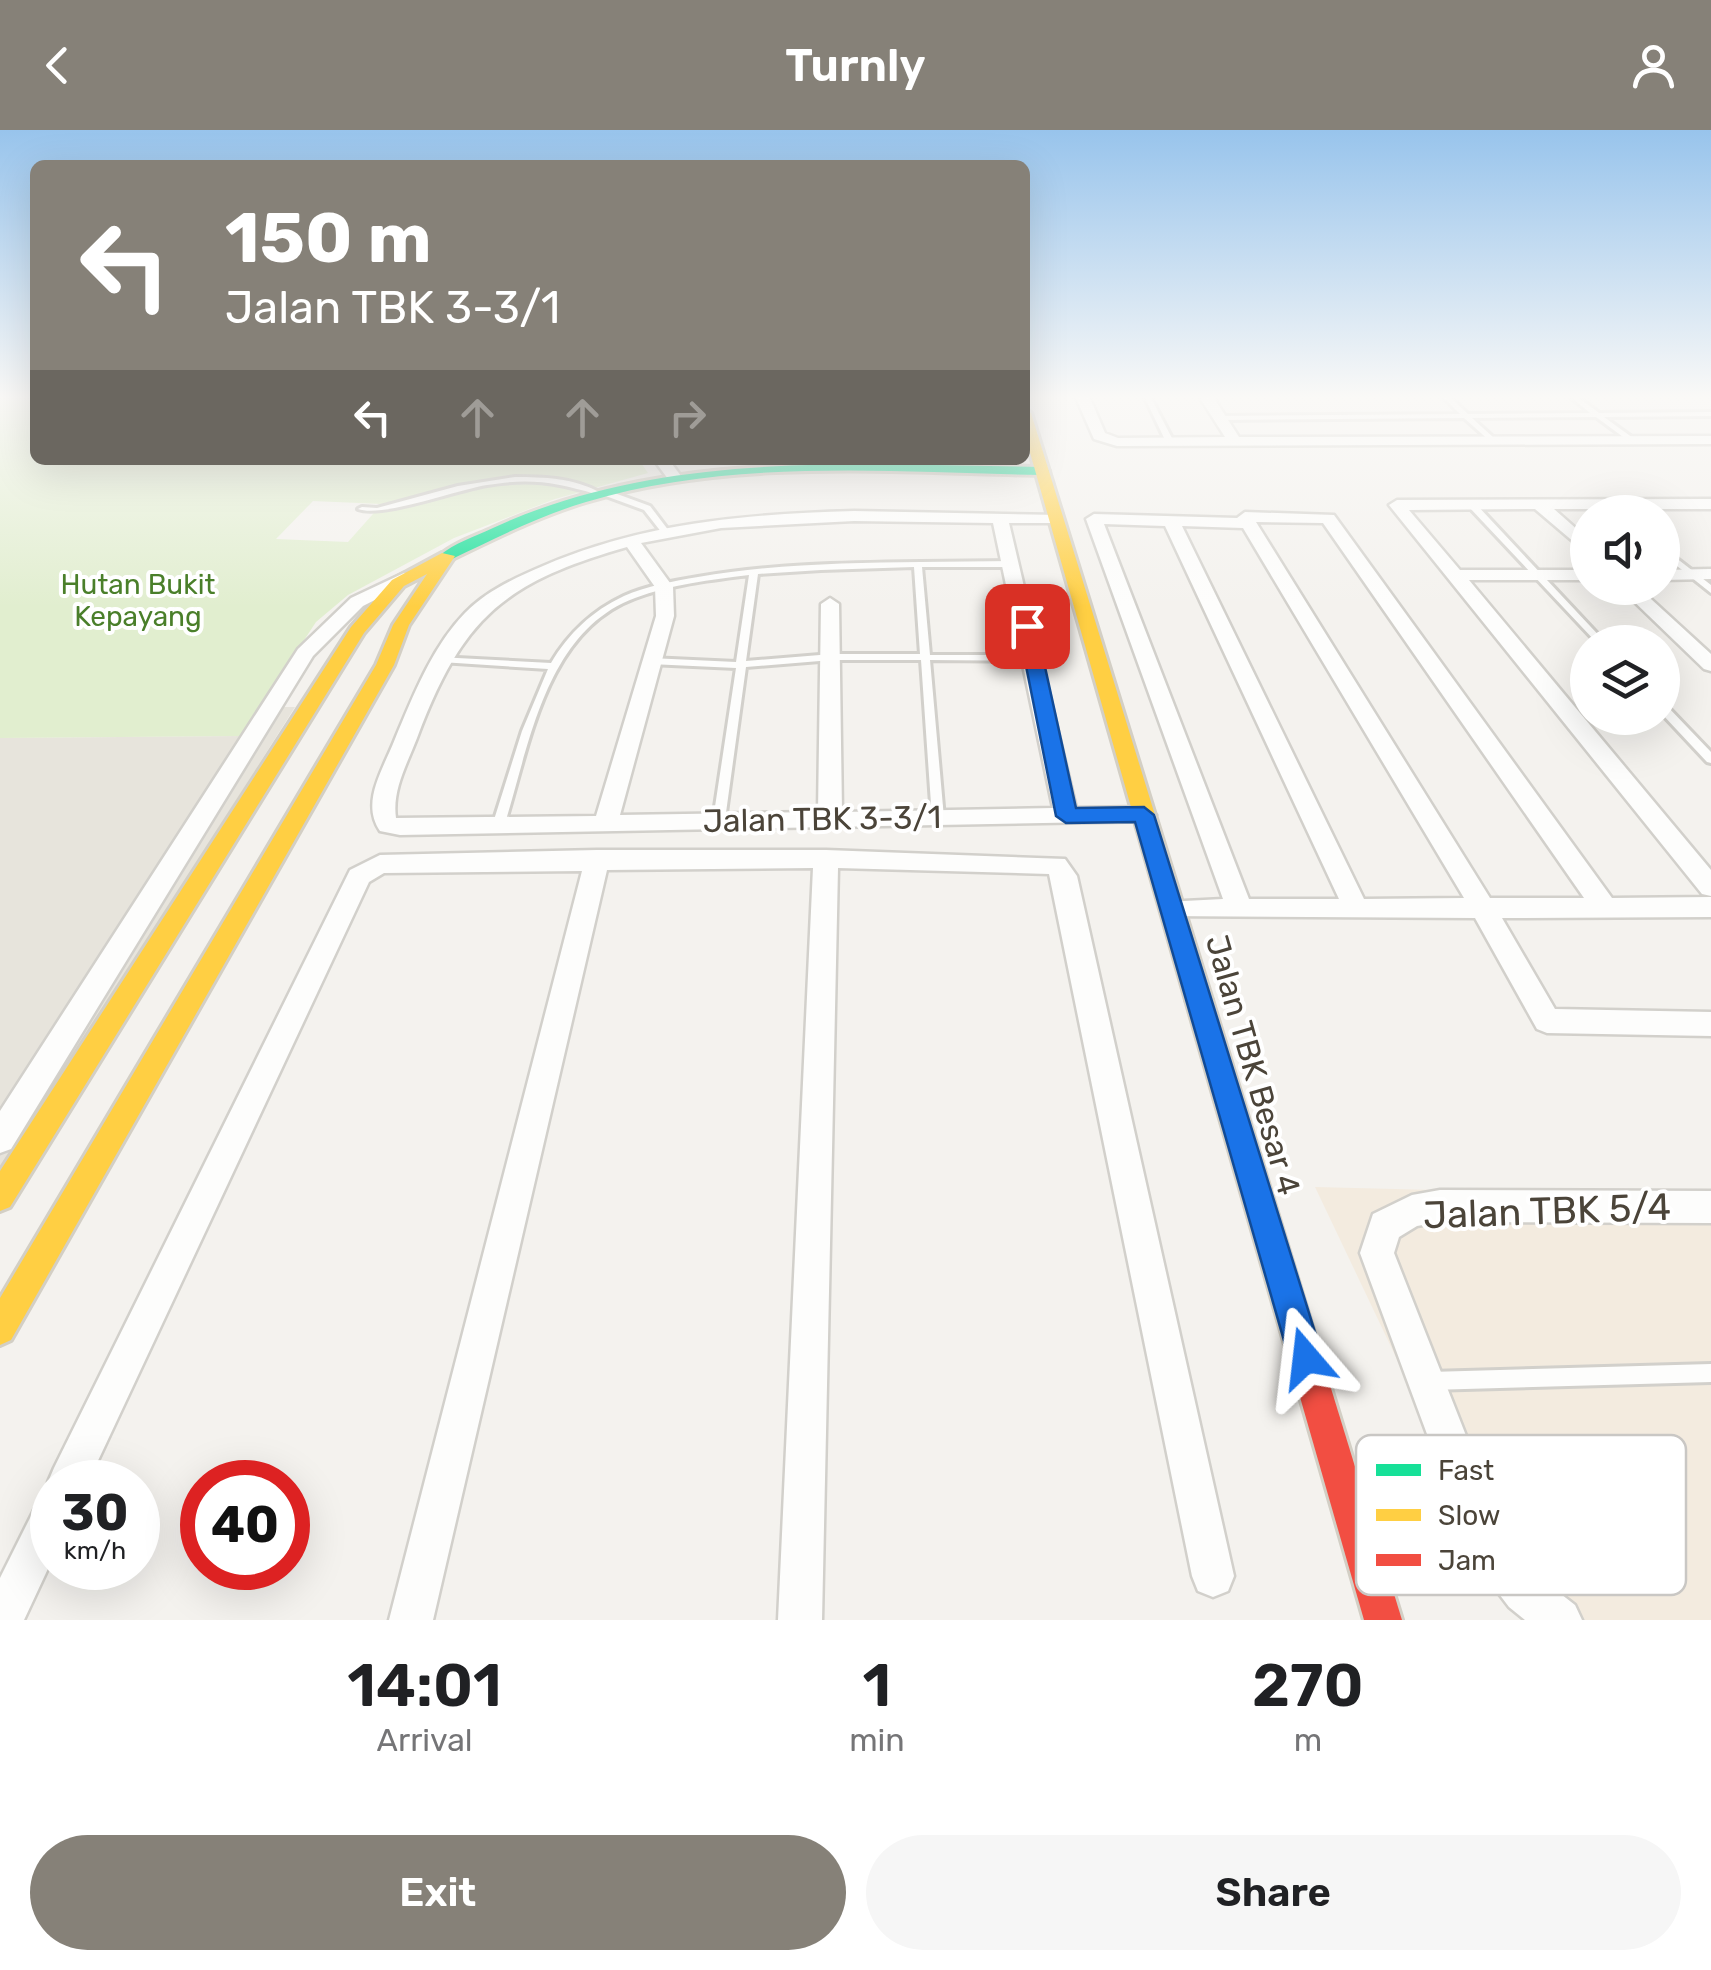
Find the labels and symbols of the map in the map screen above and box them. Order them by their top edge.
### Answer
park label: Hutan Bukit Kepayang [61,568,215,633]
pin [985,584,1070,669]
street label: Jalan TBK 3-3/1 [702,798,942,840]
street label: Jalan TBK Besar 4 [1198,931,1308,1199]
street label: Jalan TBK 5/4 [1422,1184,1672,1238]
position arrow [1254,1306,1358,1410]
legend [1356,1435,1686,1595]
text: Fast [1438,1454,1494,1487]
speed limit sign: 40 [180,1460,310,1590]
text: Slow [1438,1499,1500,1532]
text: Jam [1438,1544,1496,1577]

